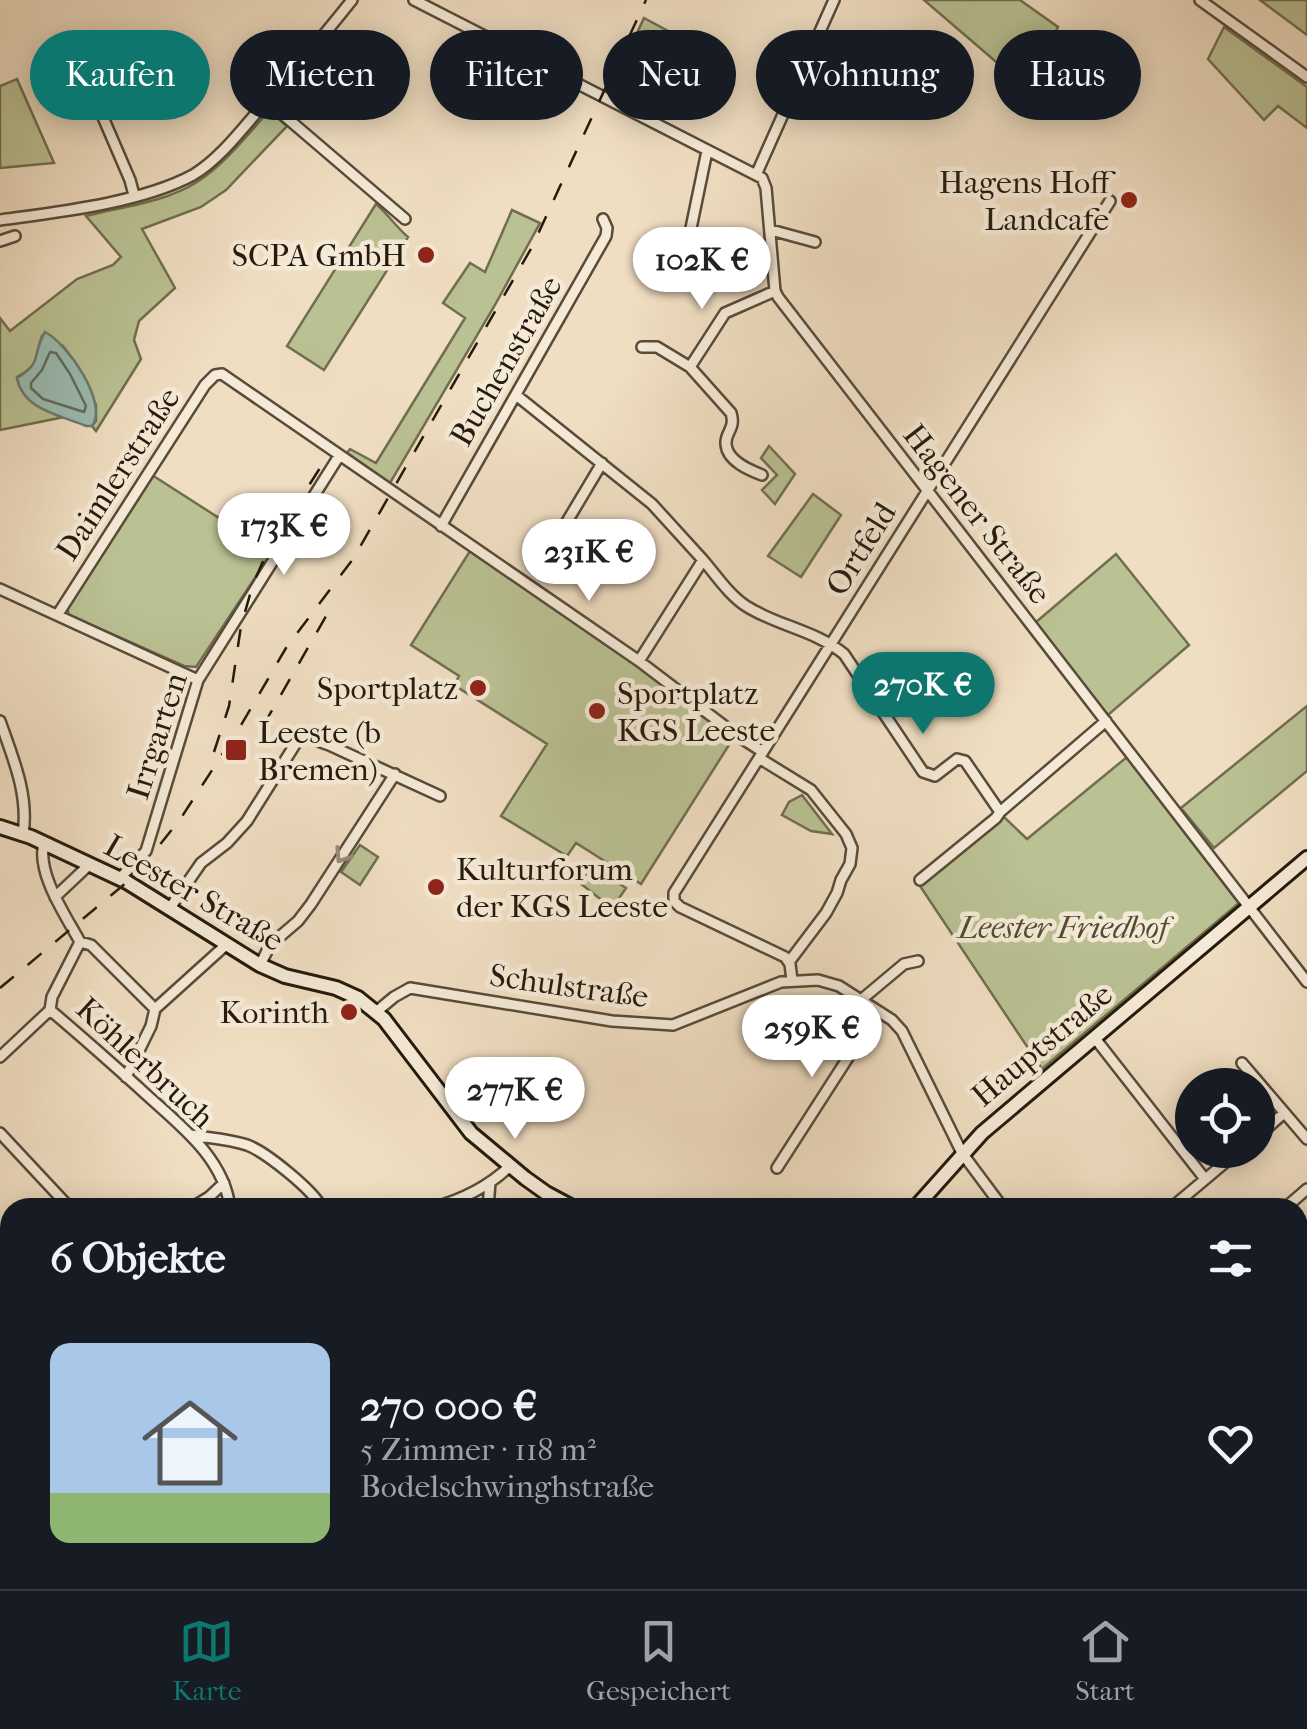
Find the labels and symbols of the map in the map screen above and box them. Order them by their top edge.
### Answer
place label: Hagens Hoff Landcafe [939,164,1116,238]
marker: Hagens Hoff Landcafe [1118,189,1140,211]
pin: 102K € [621,227,783,312]
place label: SCPA GmbH [231,237,406,274]
marker: SCPA GmbH [415,244,437,266]
street label: Buchenstraße [442,269,570,453]
street label: Daimlerstraße [48,381,188,567]
street label: Hagener Straße [895,417,1059,611]
pin: 173K € [203,493,365,578]
street label: Ortfeld [818,495,904,602]
pin: 231K € [508,519,670,604]
pin: 270K € [842,652,1004,737]
street label: Irrgarten [119,668,195,804]
place label: Sportplatz [317,670,458,707]
place label: Sportplatz KGS Leeste [617,675,775,749]
marker: Sportplatz [467,677,489,699]
marker: Sportplatz KGS Leeste [586,700,608,722]
place label: Leeste (b Bremen) [258,714,381,788]
marker: Leeste (b Bremen) [223,737,249,763]
street label: Leester Straße [98,827,290,959]
one-way arrow [336,846,355,864]
place label: Kulturforum der KGS Leeste [456,851,668,925]
marker: Kulturforum der KGS Leeste [425,876,447,898]
park label: Leester Friedhof [956,909,1175,946]
street label: Schulstraße [487,957,651,1015]
street label: Hauptstraße [964,975,1120,1114]
street label: Köhlerbruch [68,990,222,1136]
place label: Korinth [220,994,329,1031]
pin: 259K € [731,995,893,1080]
marker: Korinth [338,1001,360,1023]
pin: 277K € [434,1057,596,1142]

